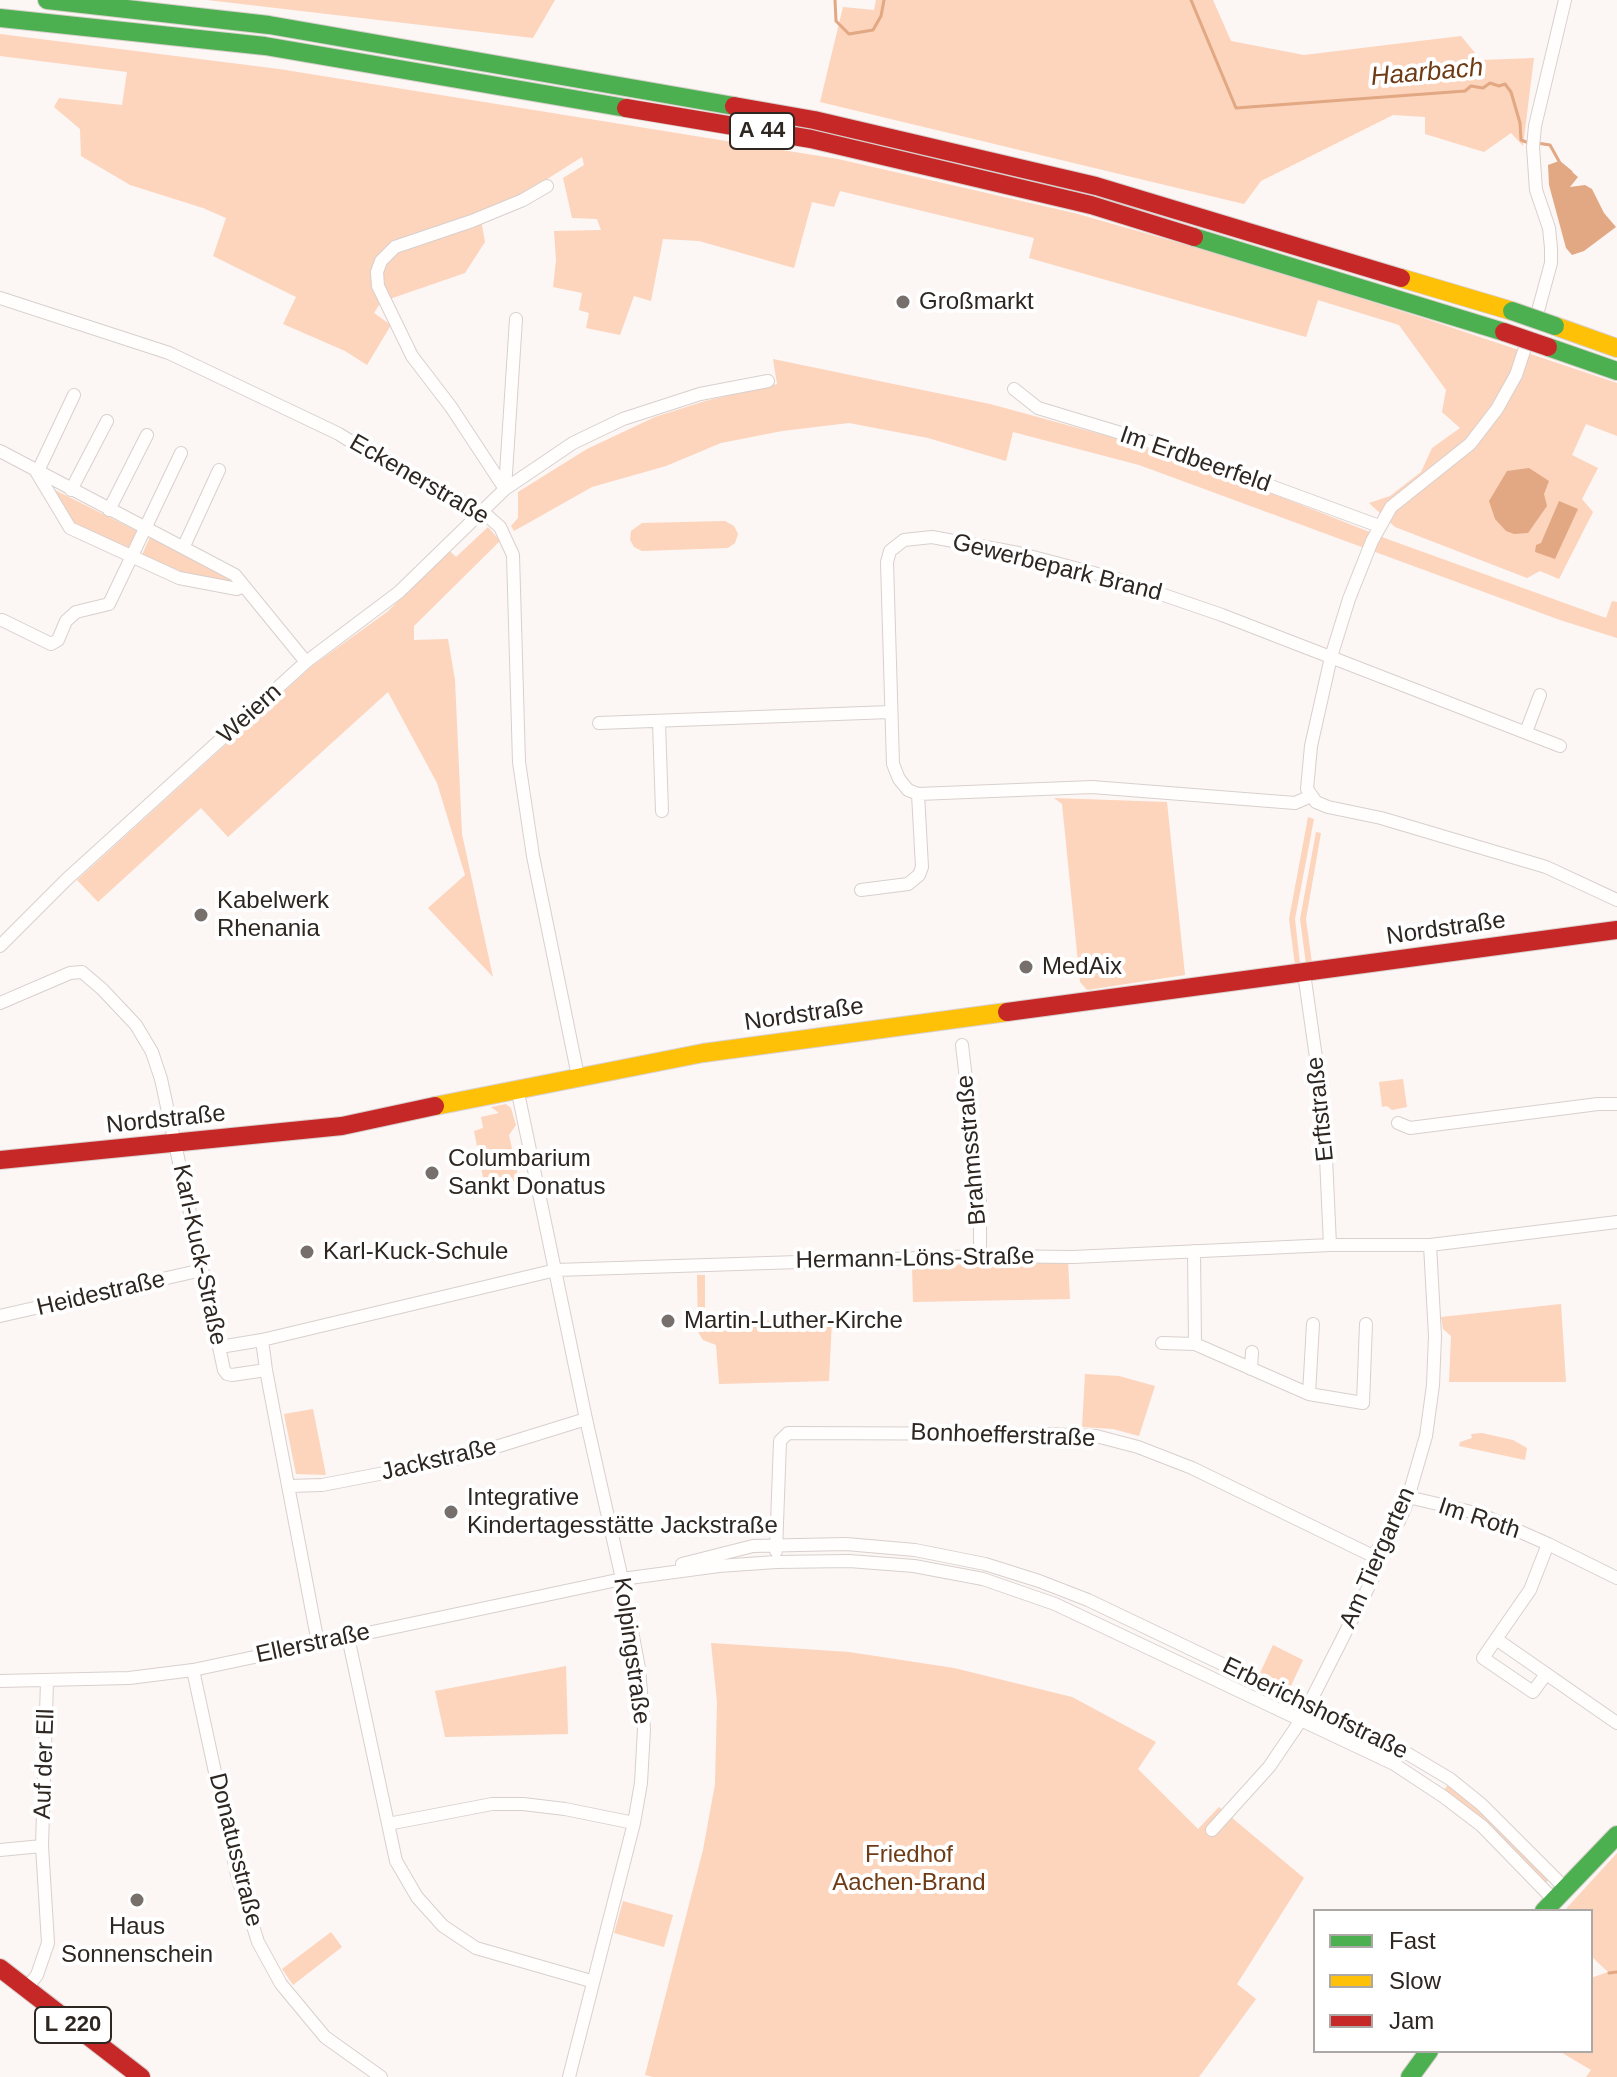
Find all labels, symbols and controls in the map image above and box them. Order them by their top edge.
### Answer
water label: Haarbach [1369,53,1485,93]
road number: A 44 [730,113,794,149]
place label: Großmarkt [919,288,1034,316]
marker: Großmarkt [894,293,912,311]
street label: Im Erdbeerfeld [1116,421,1274,499]
street label: Eckenerstraße [344,429,494,531]
street label: Gewerbepark Brand [949,528,1165,608]
street label: Weiern [212,678,288,750]
place label: Kabelwerk Rhenania [217,887,329,943]
marker: Kabelwerk Rhenania [192,906,210,924]
street label: Nordstraße [1385,906,1507,952]
place label: MedAix [1042,953,1122,981]
marker: MedAix [1017,958,1035,976]
street label: Nordstraße [743,992,865,1038]
street label: Erftstraße [1301,1055,1341,1163]
street label: Brahmsstraße [951,1074,993,1226]
street label: Nordstraße [105,1099,227,1141]
place label: Columbarium Sankt Donatus [448,1145,605,1201]
street label: Karl-Kuck-Straße [166,1162,232,1348]
marker: Columbarium Sankt Donatus [423,1164,441,1182]
place label: Karl-Kuck-Schule [323,1238,508,1266]
marker: Karl-Kuck-Schule [298,1243,316,1261]
street label: Hermann-Löns-Straße [795,1243,1035,1275]
street label: Heidestraße [34,1265,168,1323]
place label: Martin-Luther-Kirche [684,1307,903,1335]
marker: Martin-Luther-Kirche [659,1312,677,1330]
street label: Bonhoefferstraße [910,1418,1096,1454]
street label: Jackstraße [379,1433,499,1487]
street label: Am Tiergarten [1334,1483,1422,1633]
place label: Integrative Kindertagesstätte Jackstraße [467,1484,778,1540]
street label: Im Roth [1435,1492,1523,1546]
marker: Integrative Kindertagesstätte Jackstraße [442,1503,460,1521]
street label: Kolpingstraße [606,1576,656,1726]
street label: Ellerstraße [253,1618,373,1670]
street label: Erberichshofstraße [1218,1652,1412,1766]
street label: Auf der Ell [29,1708,61,1820]
street label: Donatusstraße [202,1770,268,1930]
park label: Friedhof Aachen-Brand [832,1841,986,1897]
marker: Haus Sonnenschein [128,1891,146,1909]
legend [1313,1909,1593,2053]
place label: Haus Sonnenschein [61,1913,213,1969]
text: Fast [1389,1927,1436,1954]
text: Slow [1389,1967,1441,1994]
road number: L 220 [35,2007,111,2043]
text: Jam [1389,2007,1434,2034]

